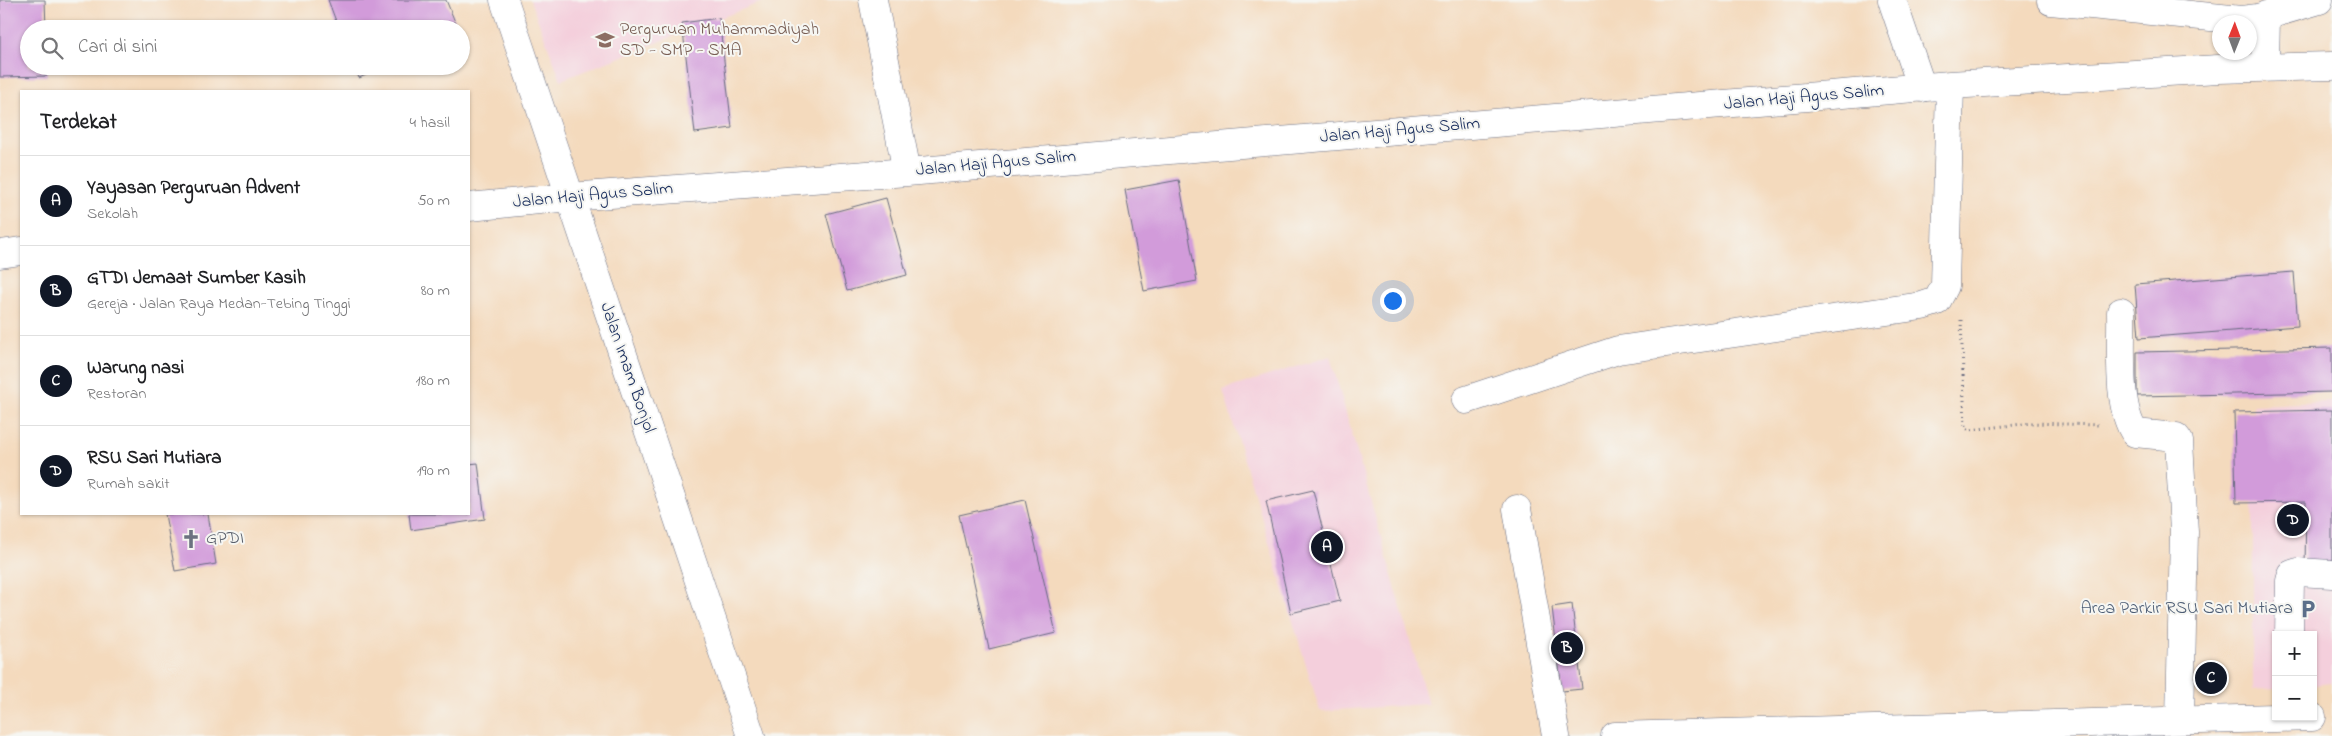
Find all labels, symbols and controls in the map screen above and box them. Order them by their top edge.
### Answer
north arrow [2212,15,2257,60]
place label: Perguruan Muhammadiyah SD - SMP - SMA [620,17,819,64]
search box [20,20,470,75]
school or university icon: Perguruan Muhammadiyah SD - SMP - SMA [594,29,616,51]
icon: search [38,34,66,62]
text: Cari di sini [78,34,157,61]
street label: Jalan Haji Agus Salim [1723,78,1885,119]
text: Terdekat [40,108,117,138]
text: 4 hasil [409,111,450,135]
street label: Jalan Haji Agus Salim [1319,111,1481,152]
street label: Jalan Haji Agus Salim [915,144,1077,185]
text: Yayasan Perguruan Advent [87,175,300,202]
street label: Jalan Haji Agus Salim [512,176,674,217]
text: A [51,189,61,213]
text: 50 m [418,189,450,213]
text: Sekolah [87,202,138,226]
text: GTDI Jemaat Sumber Kasih [87,265,306,292]
text: B [51,279,61,303]
text: 80 m [421,279,450,303]
your location [1380,288,1406,314]
text: Gereja · Jalan Raya Medan-Tebing Tinggi [87,292,351,316]
street label: Jalan Imam Bonjol [592,299,662,437]
text: Warung nasi [87,355,184,382]
text: C [52,369,60,393]
text: 180 m [416,369,450,393]
text: Restoran [87,382,146,406]
text: RSU Sari Mutiara [87,445,222,472]
text: D [50,459,62,483]
text: 190 m [417,459,450,483]
text: Rumah sakit [87,472,170,496]
pin: D [2277,501,2309,539]
place label: GPDI [206,526,244,552]
church icon: GPDI [180,528,202,550]
pin: A [1311,528,1343,566]
place label: Area Parkir RSU Sari Mutiara [2081,596,2293,622]
parking icon: Area Parkir RSU Sari Mutiara [2297,598,2319,620]
pin: B [1551,629,1583,667]
map controls [2272,631,2317,721]
button: + [2272,631,2317,676]
pin: C [2195,659,2227,697]
button: − [2272,676,2317,721]

